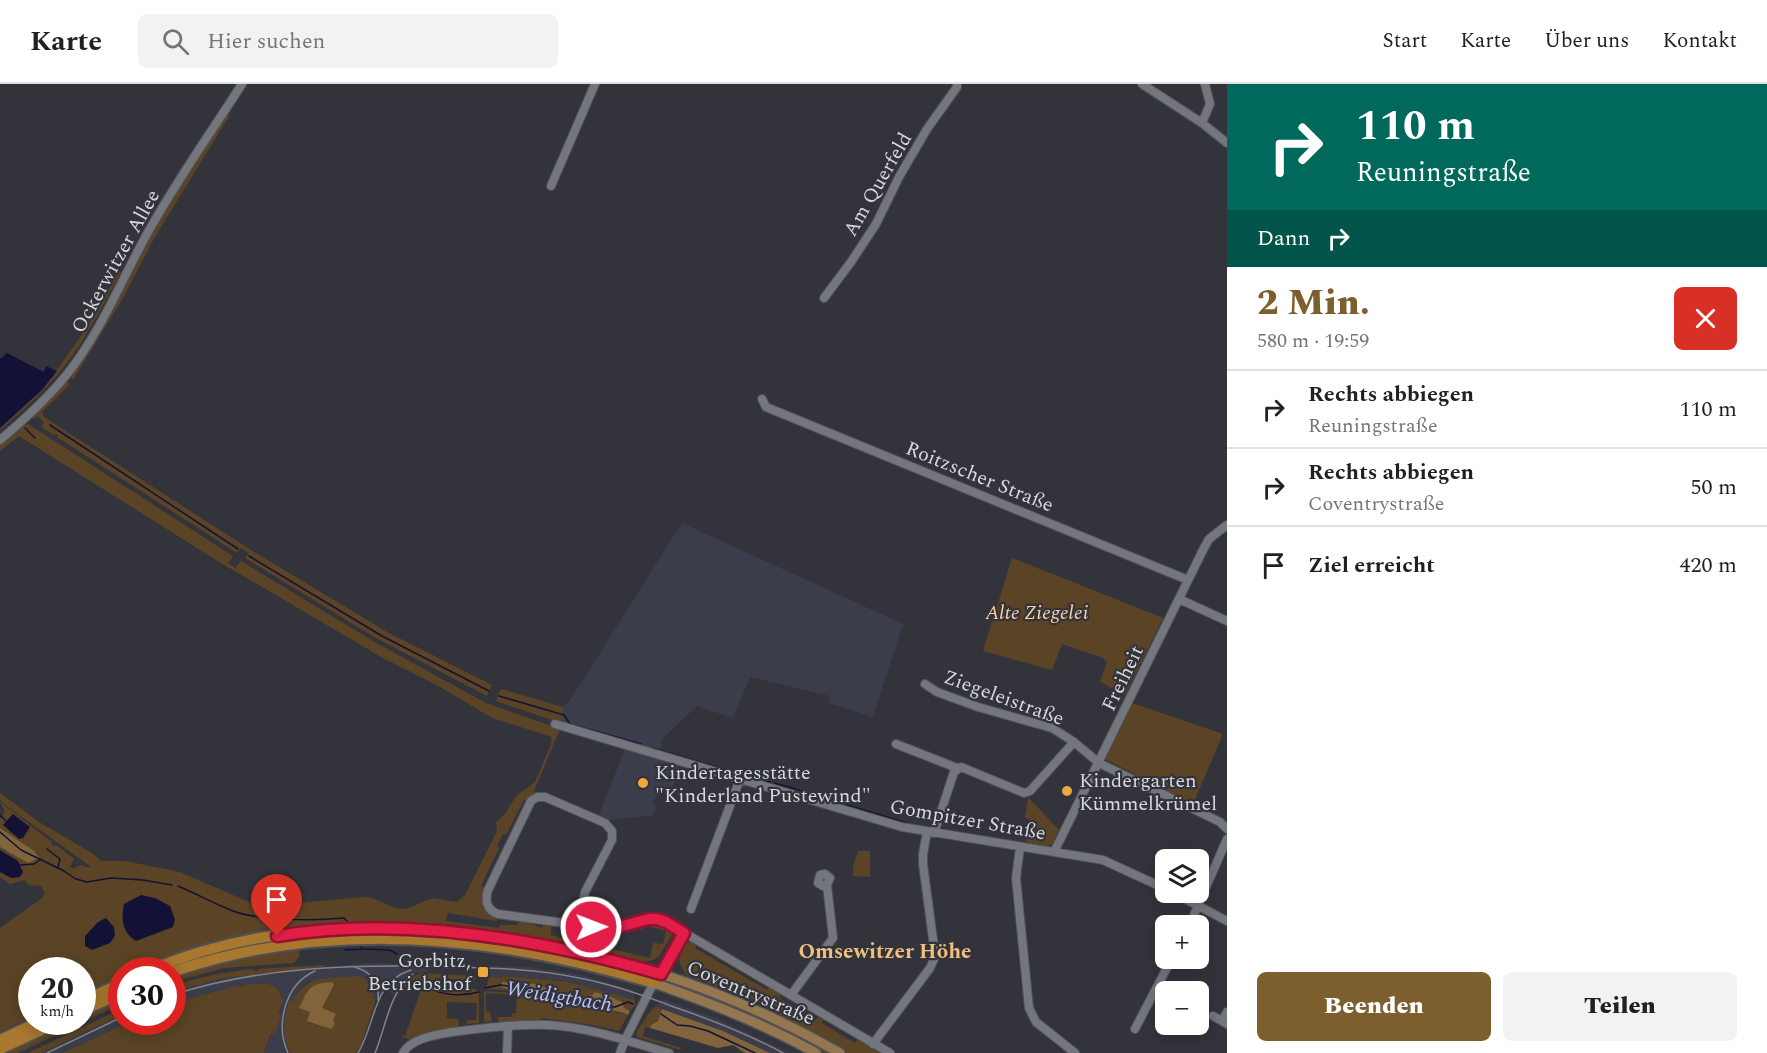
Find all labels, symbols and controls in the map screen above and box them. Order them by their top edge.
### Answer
search box [138,14,558,68]
text: Karte [30,20,102,63]
icon: search [159,25,192,58]
text: Hier suchen [207,25,325,58]
text: Start [1382,25,1427,57]
text: Karte [1460,25,1511,57]
text: Über uns [1544,25,1629,57]
text: Kontakt [1662,25,1737,57]
text: 110 m [1356,95,1475,158]
icon: right [1257,108,1335,186]
street label: Am Querfeld [836,127,920,242]
text: Reuningstraße [1356,152,1531,194]
street label: Ockerwitzer Allee [64,184,168,339]
text: Dann [1257,222,1310,255]
icon: right [1322,222,1355,255]
text: 2 Min. [1257,276,1370,331]
button: close [1674,287,1737,350]
text: 580 m · 19:59 [1257,326,1369,356]
text: Rechts abbiegen [1308,378,1474,411]
icon: right [1257,393,1290,426]
text: 110 m [1680,393,1737,426]
text: Reuningstraße [1308,411,1438,441]
street label: Roitzscher Straße [901,434,1058,520]
text: Rechts abbiegen [1308,456,1474,489]
icon: right [1257,471,1290,504]
text: 50 m [1691,471,1737,504]
text: Coventrystraße [1308,489,1444,519]
icon: arrive [1257,549,1290,582]
text: Ziel erreicht [1308,549,1435,582]
text: 420 m [1680,549,1737,582]
park label: Alte Ziegelei [985,598,1089,628]
street label: Freiheit [1094,640,1152,717]
street label: Ziegeleistraße [939,662,1068,734]
place label: Kindertagesstätte "Kinderland Pustewind" [655,758,871,811]
place label: Kindergarten Kümmelkrümel [1079,766,1217,819]
marker: Kindertagesstätte "Kinderland Pustewind" [636,776,650,790]
marker: Kindergarten Kümmelkrümel [1060,784,1074,798]
street label: Gompitzer Straße [887,792,1048,848]
map controls [1155,849,1209,1035]
button: layers [1155,849,1209,903]
pin [251,874,302,936]
icon: arrive [260,883,293,916]
position arrow [559,895,623,959]
button: + [1155,915,1209,969]
district label: Omsewitzer Höhe [798,936,972,968]
place label: Gorbitz, Betriebshof [368,946,473,999]
street label: Coventrystraße [682,952,819,1033]
speed limit sign: 30 [108,957,186,1035]
marker: Gorbitz, Betriebshof [476,965,490,979]
text: 20 [40,966,74,1012]
button: Beenden [1257,972,1491,1041]
button: Teilen [1503,972,1737,1041]
water label: Weidigtbach [503,973,614,1021]
button: − [1155,981,1209,1035]
text: km/h [40,1000,74,1023]

